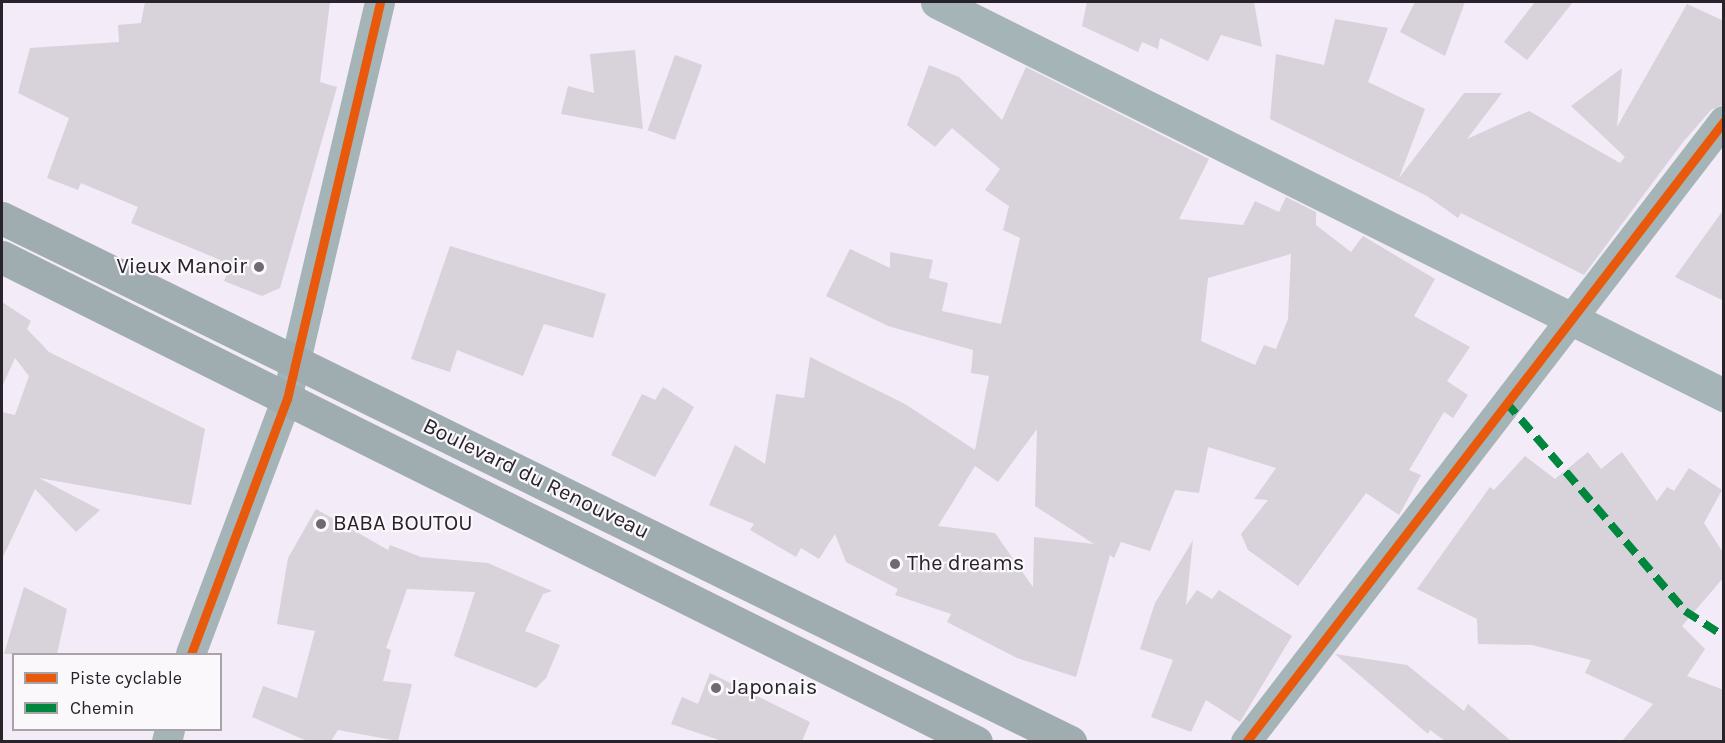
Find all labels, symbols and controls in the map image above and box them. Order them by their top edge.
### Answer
place label: Vieux Manoir [116,254,247,280]
marker: Vieux Manoir [252,260,266,274]
street label: Boulevard du Renouveau [418,413,654,545]
place label: BABA BOUTOU [333,511,473,537]
marker: BABA BOUTOU [314,517,328,531]
place label: The dreams [907,551,1024,577]
marker: The dreams [888,557,902,571]
legend [12,653,222,731]
text: Piste cyclable [70,667,182,689]
place label: Japonais [728,675,817,701]
marker: Japonais [709,681,723,695]
text: Chemin [70,697,134,719]

